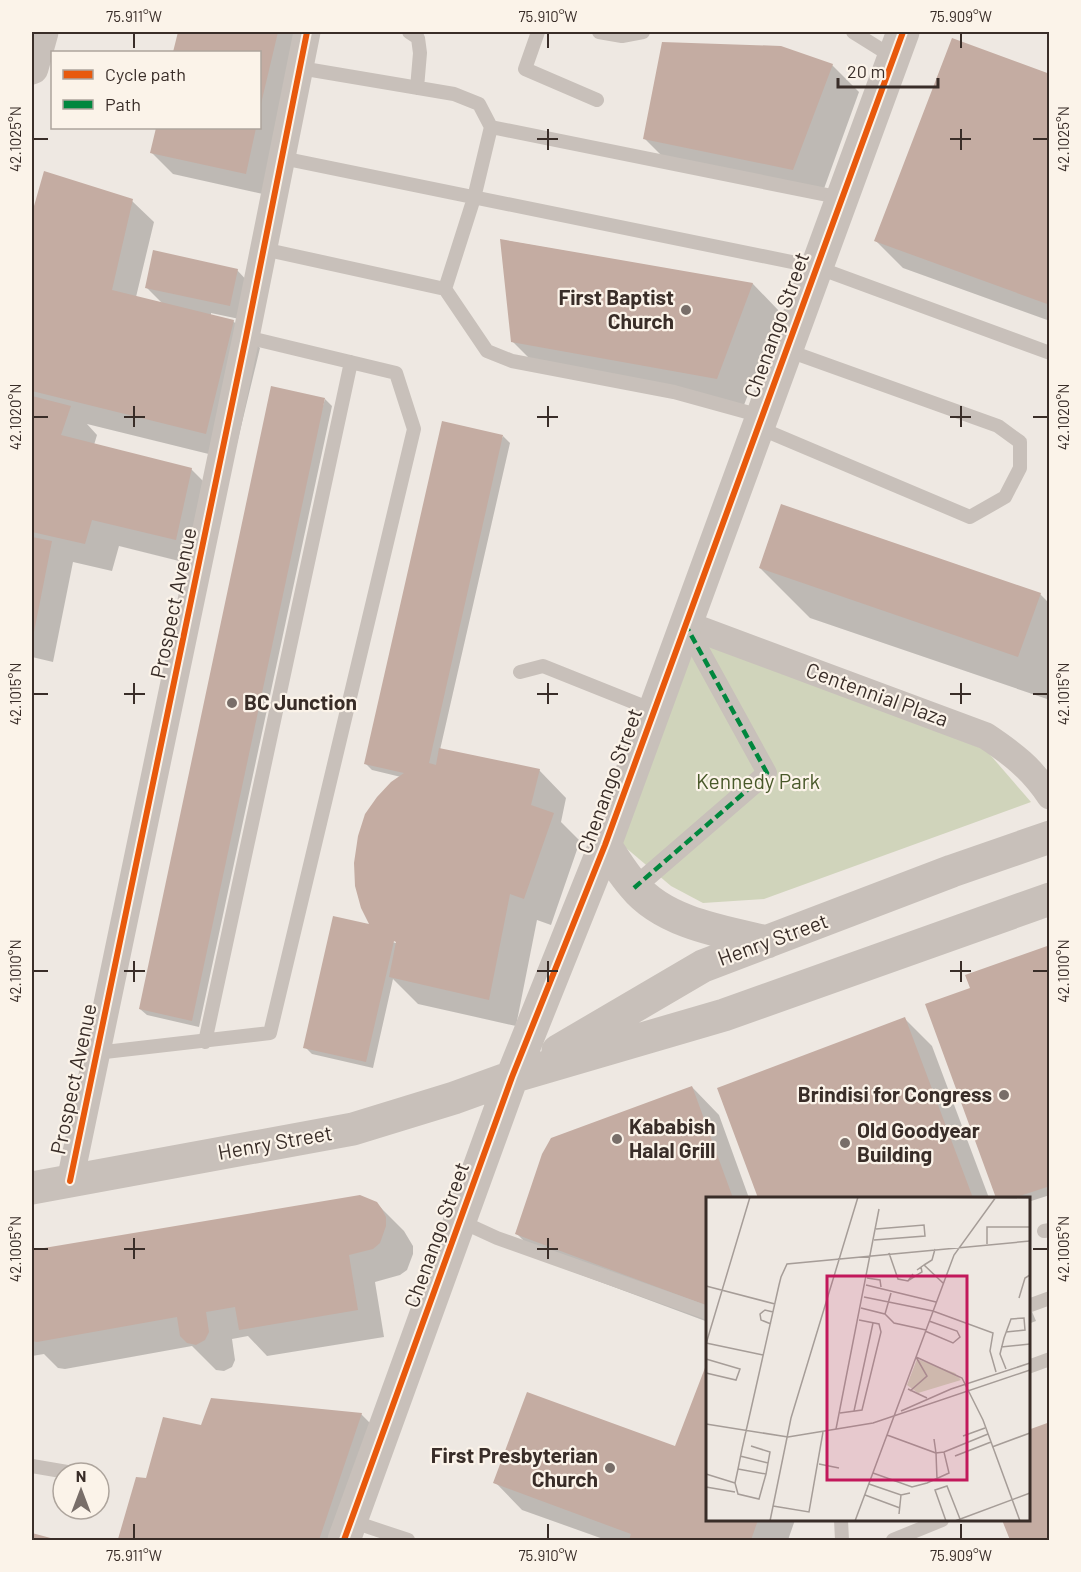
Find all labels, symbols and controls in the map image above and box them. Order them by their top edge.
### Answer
text: 75.911°W [106,7,162,25]
text: 75.910°W [518,7,578,25]
text: 75.909°W [930,7,992,25]
legend [51,51,261,129]
scale bar [838,51,938,89]
text: 20 m [847,60,885,82]
text: Cycle path [105,63,186,85]
text: Path [105,93,141,115]
text: 42.1025°N [6,106,24,172]
text: 42.1025°N [1054,106,1072,172]
street label: Chenango Street [738,248,813,401]
place label: First Baptist Church [559,284,674,333]
marker: First Baptist Church [679,303,693,317]
text: 42.1020°N [6,384,24,450]
text: 42.1020°N [1054,384,1072,450]
street label: Prospect Avenue [144,525,201,680]
street label: Centennial Plaza [803,656,952,731]
text: 42.1015°N [6,663,24,725]
text: 42.1015°N [1054,663,1072,725]
place label: BC Junction [244,689,357,714]
marker: BC Junction [225,696,239,710]
street label: Chenango Street [571,704,646,857]
park label: Kennedy Park [696,768,820,793]
street label: Henry Street [714,907,831,970]
text: 42.1010°N [6,939,24,1003]
text: 42.1010°N [1054,939,1072,1003]
street label: Prospect Avenue [44,1001,101,1156]
place label: Brindisi for Congress [798,1081,992,1106]
marker: Brindisi for Congress [997,1088,1011,1102]
place label: Kababish Halal Grill [629,1113,715,1162]
place label: Old Goodyear Building [857,1117,980,1166]
street label: Henry Street [216,1119,334,1164]
marker: Kababish Halal Grill [610,1132,624,1146]
marker: Old Goodyear Building [838,1136,852,1150]
street label: Chenango Street [398,1158,473,1311]
inset map [706,1197,1030,1521]
text: 42.1005°N [6,1216,24,1282]
text: 42.1005°N [1054,1216,1072,1282]
place label: First Presbyterian Church [431,1442,598,1491]
north arrow [51,1461,111,1521]
marker: First Presbyterian Church [603,1461,617,1475]
text: N [76,1466,86,1485]
text: 75.911°W [106,1546,162,1564]
text: 75.910°W [518,1546,578,1564]
text: 75.909°W [930,1546,992,1564]

